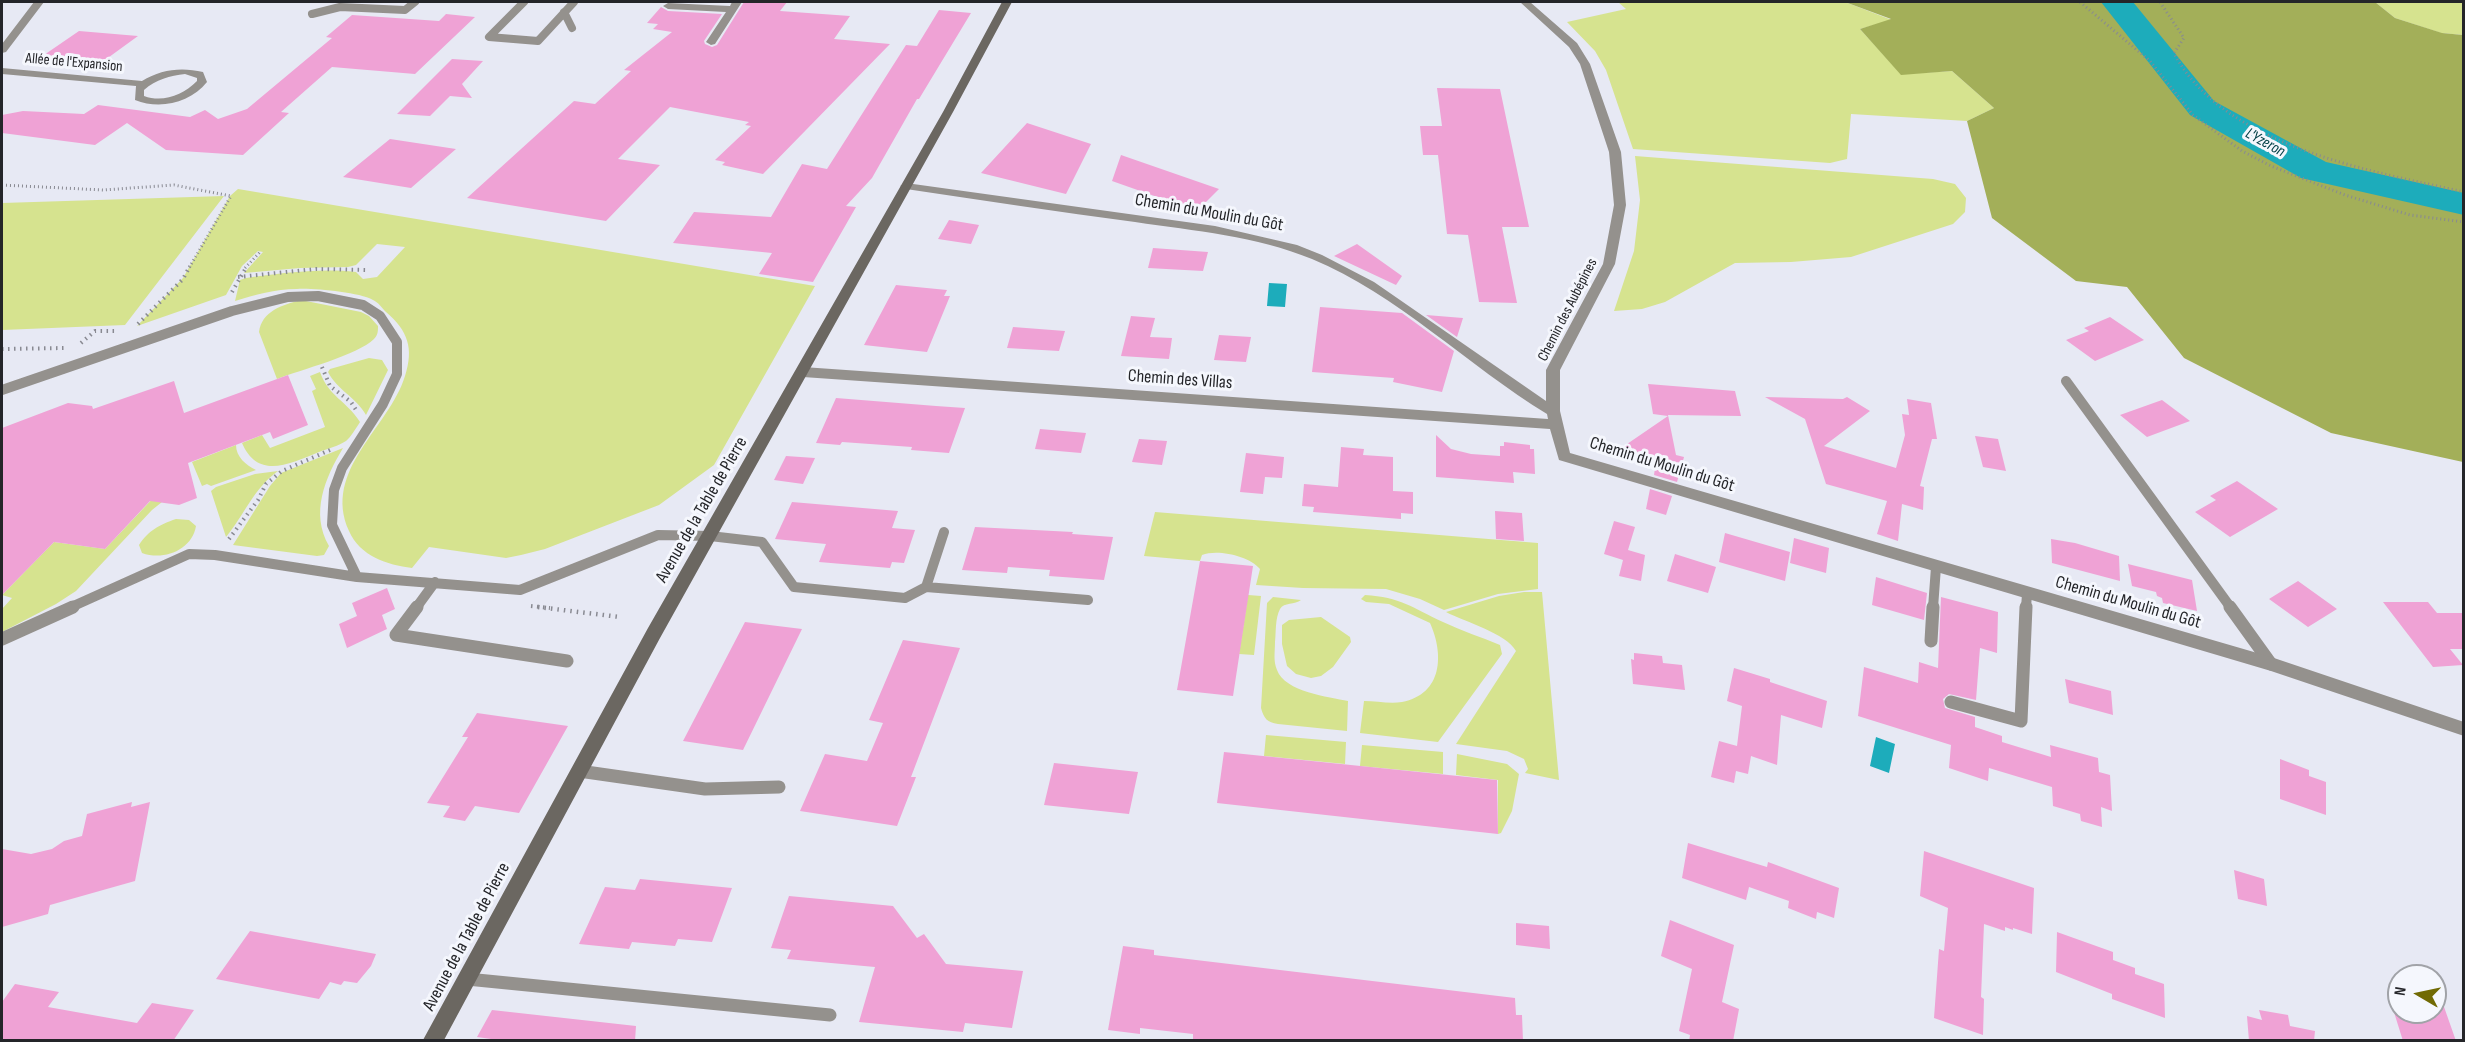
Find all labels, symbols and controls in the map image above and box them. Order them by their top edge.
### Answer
street label: Allée de l'Expansion [25,50,123,76]
water label: L'Yzeron [2242,124,2288,162]
street label: Chemin du Moulin du Gôt [1133,189,1285,237]
street label: Chemin des Aubépines [1534,256,1602,364]
street label: Chemin des Villas [1127,366,1233,394]
street label: Avenue de la Table de Pierre [651,433,753,587]
street label: Chemin du Moulin du Gôt [1587,433,1737,497]
street label: Chemin du Moulin du Gôt [2053,572,2203,634]
street label: Avenue de la Table de Pierre [419,859,515,1015]
north arrow [2387,964,2447,1024]
text: N [2391,986,2411,997]

